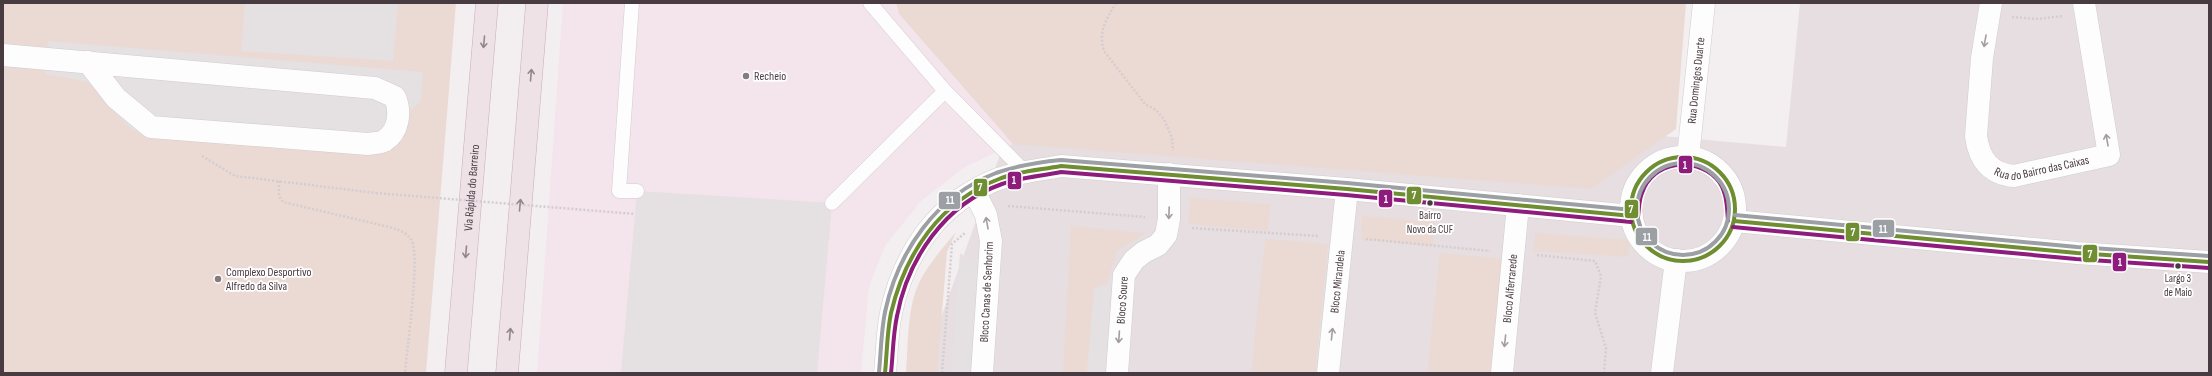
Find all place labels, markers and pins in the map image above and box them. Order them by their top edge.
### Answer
place label: Recheio [754,69,786,84]
marker: Recheio [741,71,751,81]
marker: Bairro Novo da CUF [1425,198,1435,208]
place label: Bairro Novo da CUF [1407,209,1453,236]
marker: Largo 3 de Maio [2173,261,2183,271]
place label: Complexo Desportivo Alfredo da Silva [225,265,312,294]
place label: Largo 3 de Maio [2164,272,2193,299]
marker: Complexo Desportivo Alfredo da Silva [213,274,223,284]

